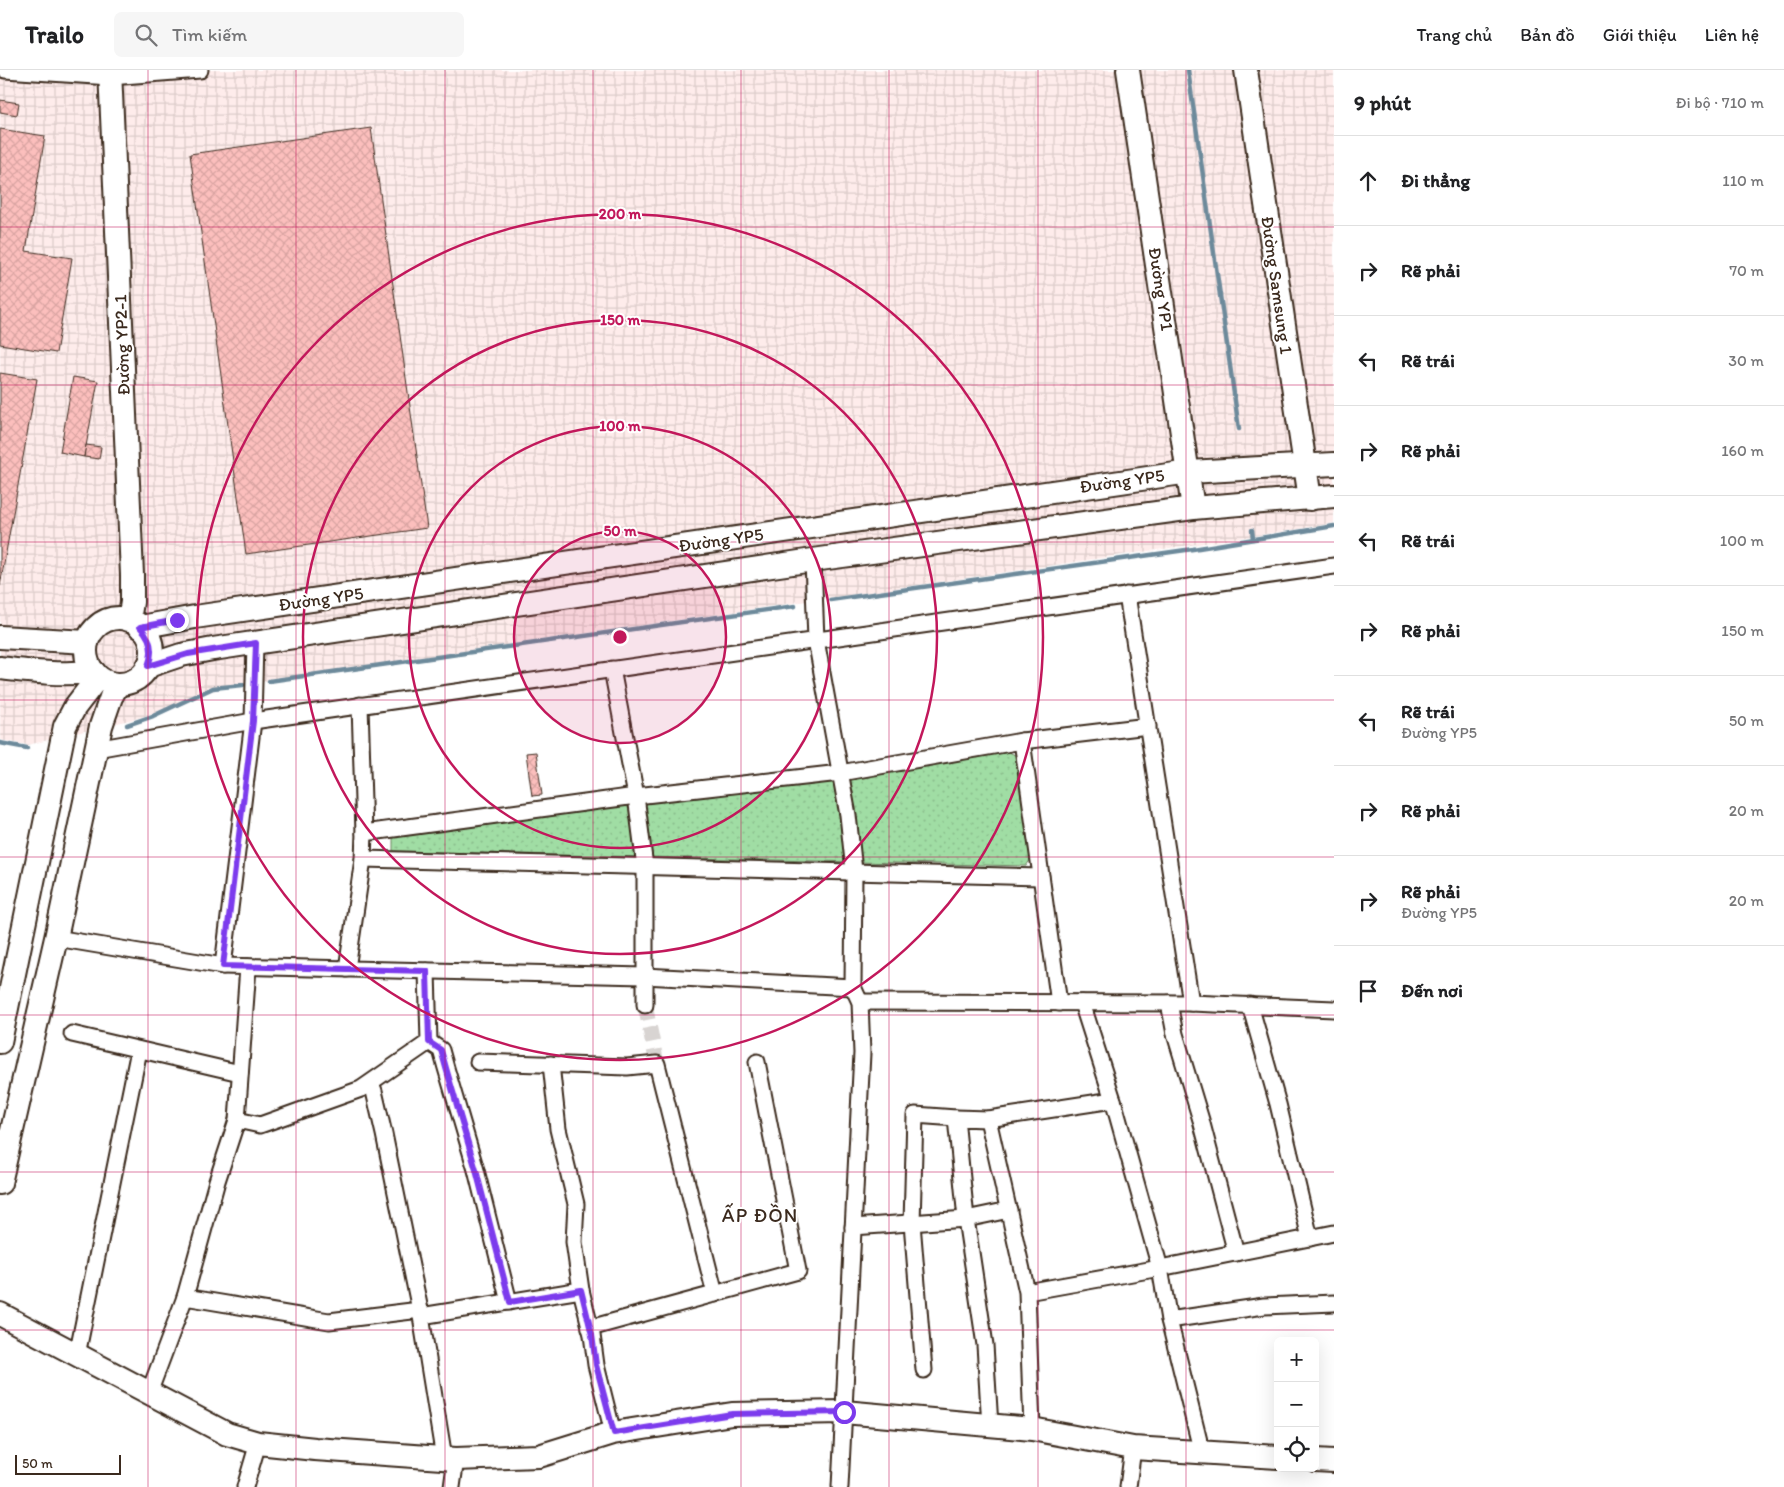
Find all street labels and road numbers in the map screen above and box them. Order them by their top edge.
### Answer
street label: Đường Samsung 1 [1256,215,1298,355]
street label: Đường YP1 [1144,246,1178,332]
street label: Đường YP2-1 [109,294,135,396]
street label: Đường YP5 [1078,464,1166,498]
street label: Đường YP5 [677,523,765,557]
street label: Đường YP5 [277,582,365,616]

